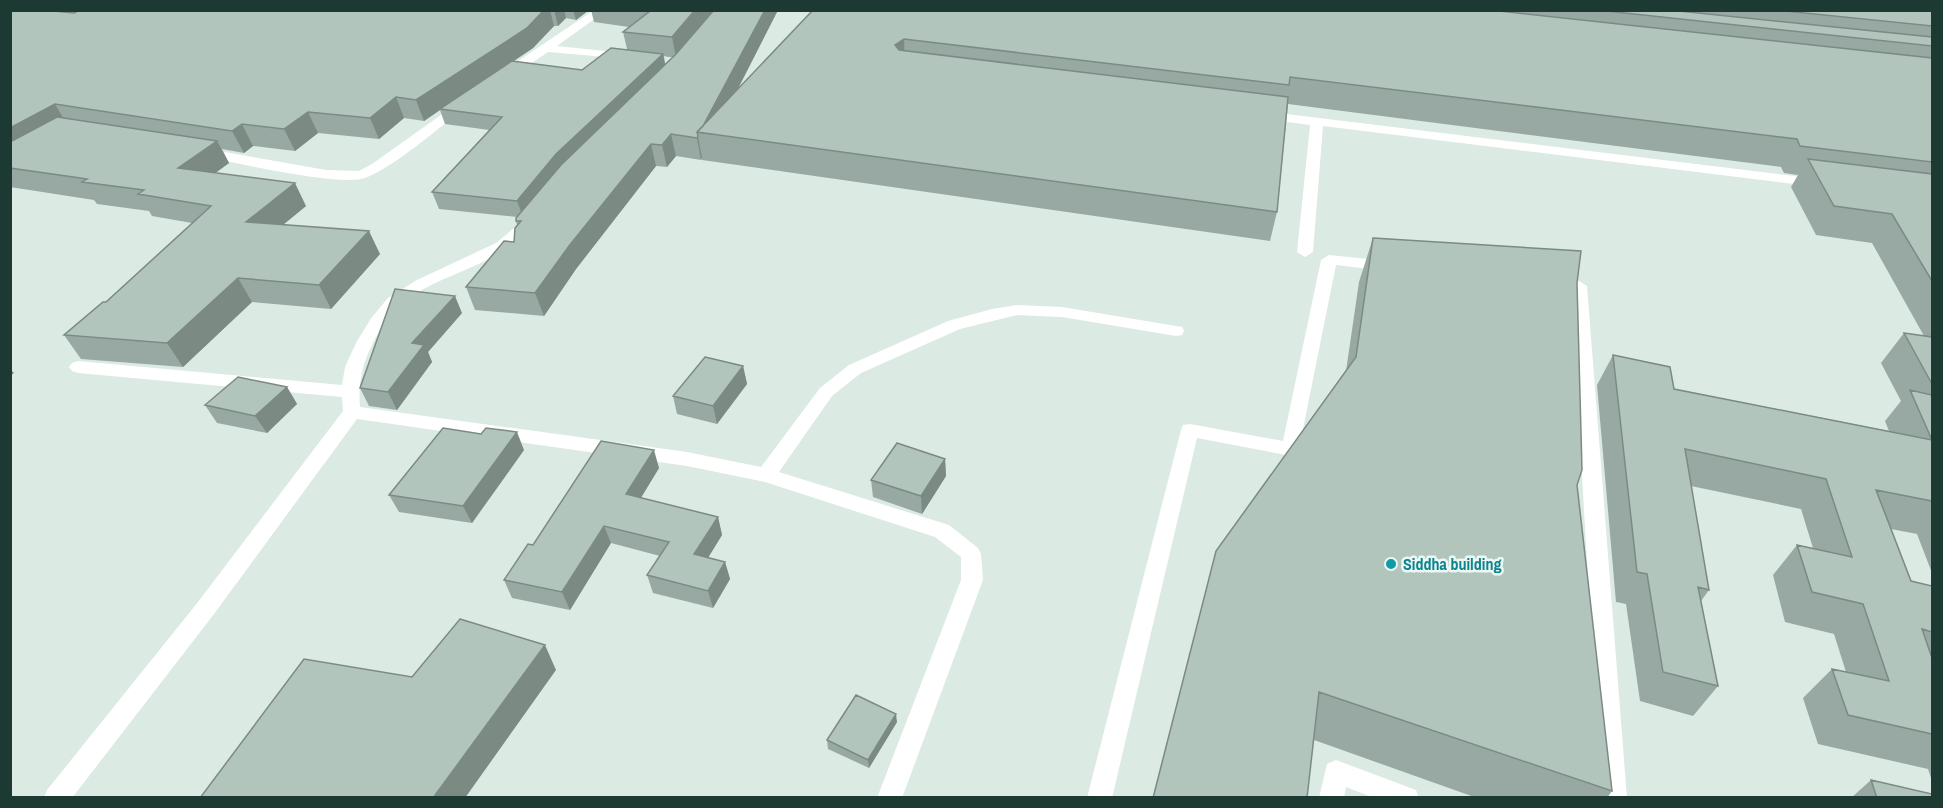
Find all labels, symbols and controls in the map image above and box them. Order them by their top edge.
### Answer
place label: Siddha building [1403,553,1501,575]
marker: Siddha building [1384,557,1398,571]

